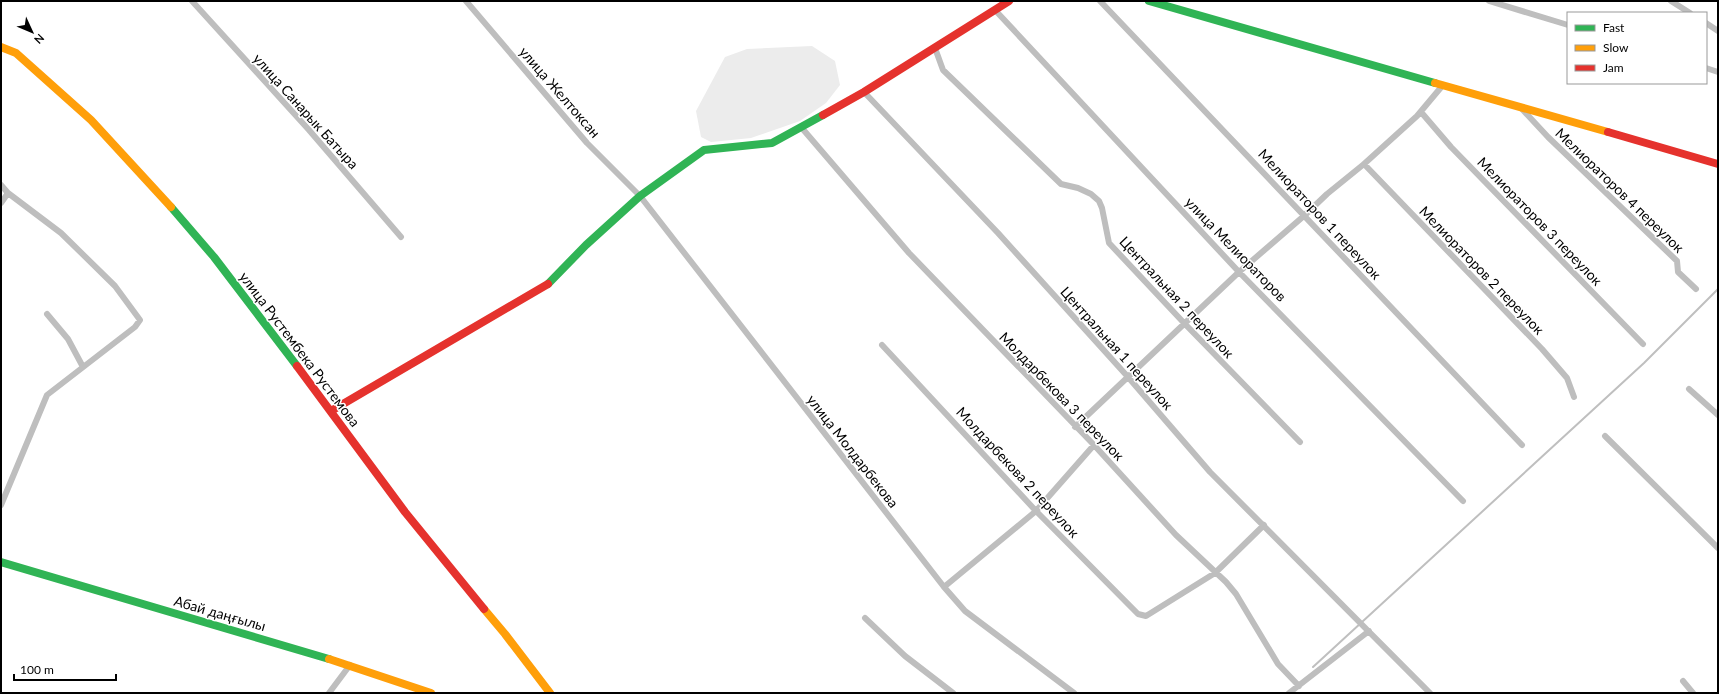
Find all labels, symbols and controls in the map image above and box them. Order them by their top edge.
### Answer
north arrow [12,12,52,52]
legend [1567,12,1707,84]
text: Fast [1603,20,1625,35]
text: N [32,32,47,47]
text: Slow [1603,40,1629,55]
street label: улица Желтоксан [516,43,604,141]
street label: улица Санарык Батыра [250,50,362,172]
text: Jam [1603,60,1624,75]
street label: Мелиораторов 4 переулок [1552,124,1688,256]
street label: Мелиораторов 1 переулок [1255,145,1385,283]
street label: Мелиораторов 3 переулок [1474,153,1606,289]
street label: улица Мелиораторов [1182,193,1290,305]
street label: Мелиораторов 2 переулок [1416,202,1548,338]
street label: Центральная 2 переулок [1116,233,1238,362]
street label: улица Рустембека Рустемова [236,268,364,430]
street label: Центральная 1 переулок [1057,283,1177,414]
street label: Молдарбекова 3 переулок [996,328,1128,464]
street label: улица Молдарбекова [804,391,902,511]
street label: Молдарбекова 2 переулок [953,403,1083,541]
street label: Абай даңғылы [172,592,268,634]
scale bar [14,656,116,682]
text: 100 m [20,662,54,677]

